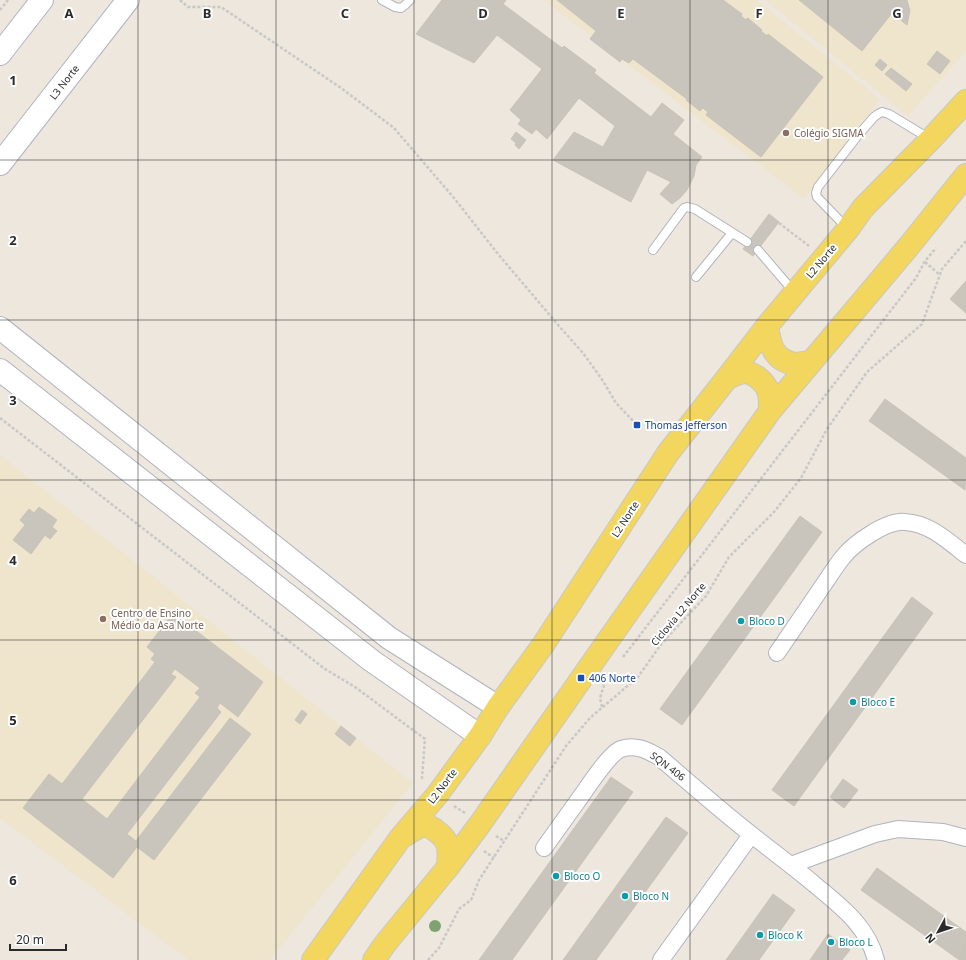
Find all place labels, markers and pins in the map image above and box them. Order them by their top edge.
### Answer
place label: Colégio SIGMA [794,126,864,140]
marker: Colégio SIGMA [781,128,791,138]
place label: Thomas Jefferson [645,418,727,432]
marker: Thomas Jefferson [632,420,642,430]
place label: Centro de Ensino Médio da Asa Norte [111,606,204,632]
marker: Centro de Ensino Médio da Asa Norte [98,614,108,624]
place label: Bloco D [749,614,785,628]
marker: Bloco D [736,616,746,626]
place label: 406 Norte [589,671,636,685]
marker: 406 Norte [576,673,586,683]
place label: Bloco E [861,695,895,709]
marker: Bloco E [848,697,858,707]
place label: Bloco O [564,869,601,883]
marker: Bloco O [551,871,561,881]
place label: Bloco N [633,889,669,903]
marker: Bloco N [620,891,630,901]
place label: Bloco K [768,928,804,942]
marker: Bloco K [755,930,765,940]
place label: Bloco L [839,935,873,949]
marker: Bloco L [826,937,836,947]

